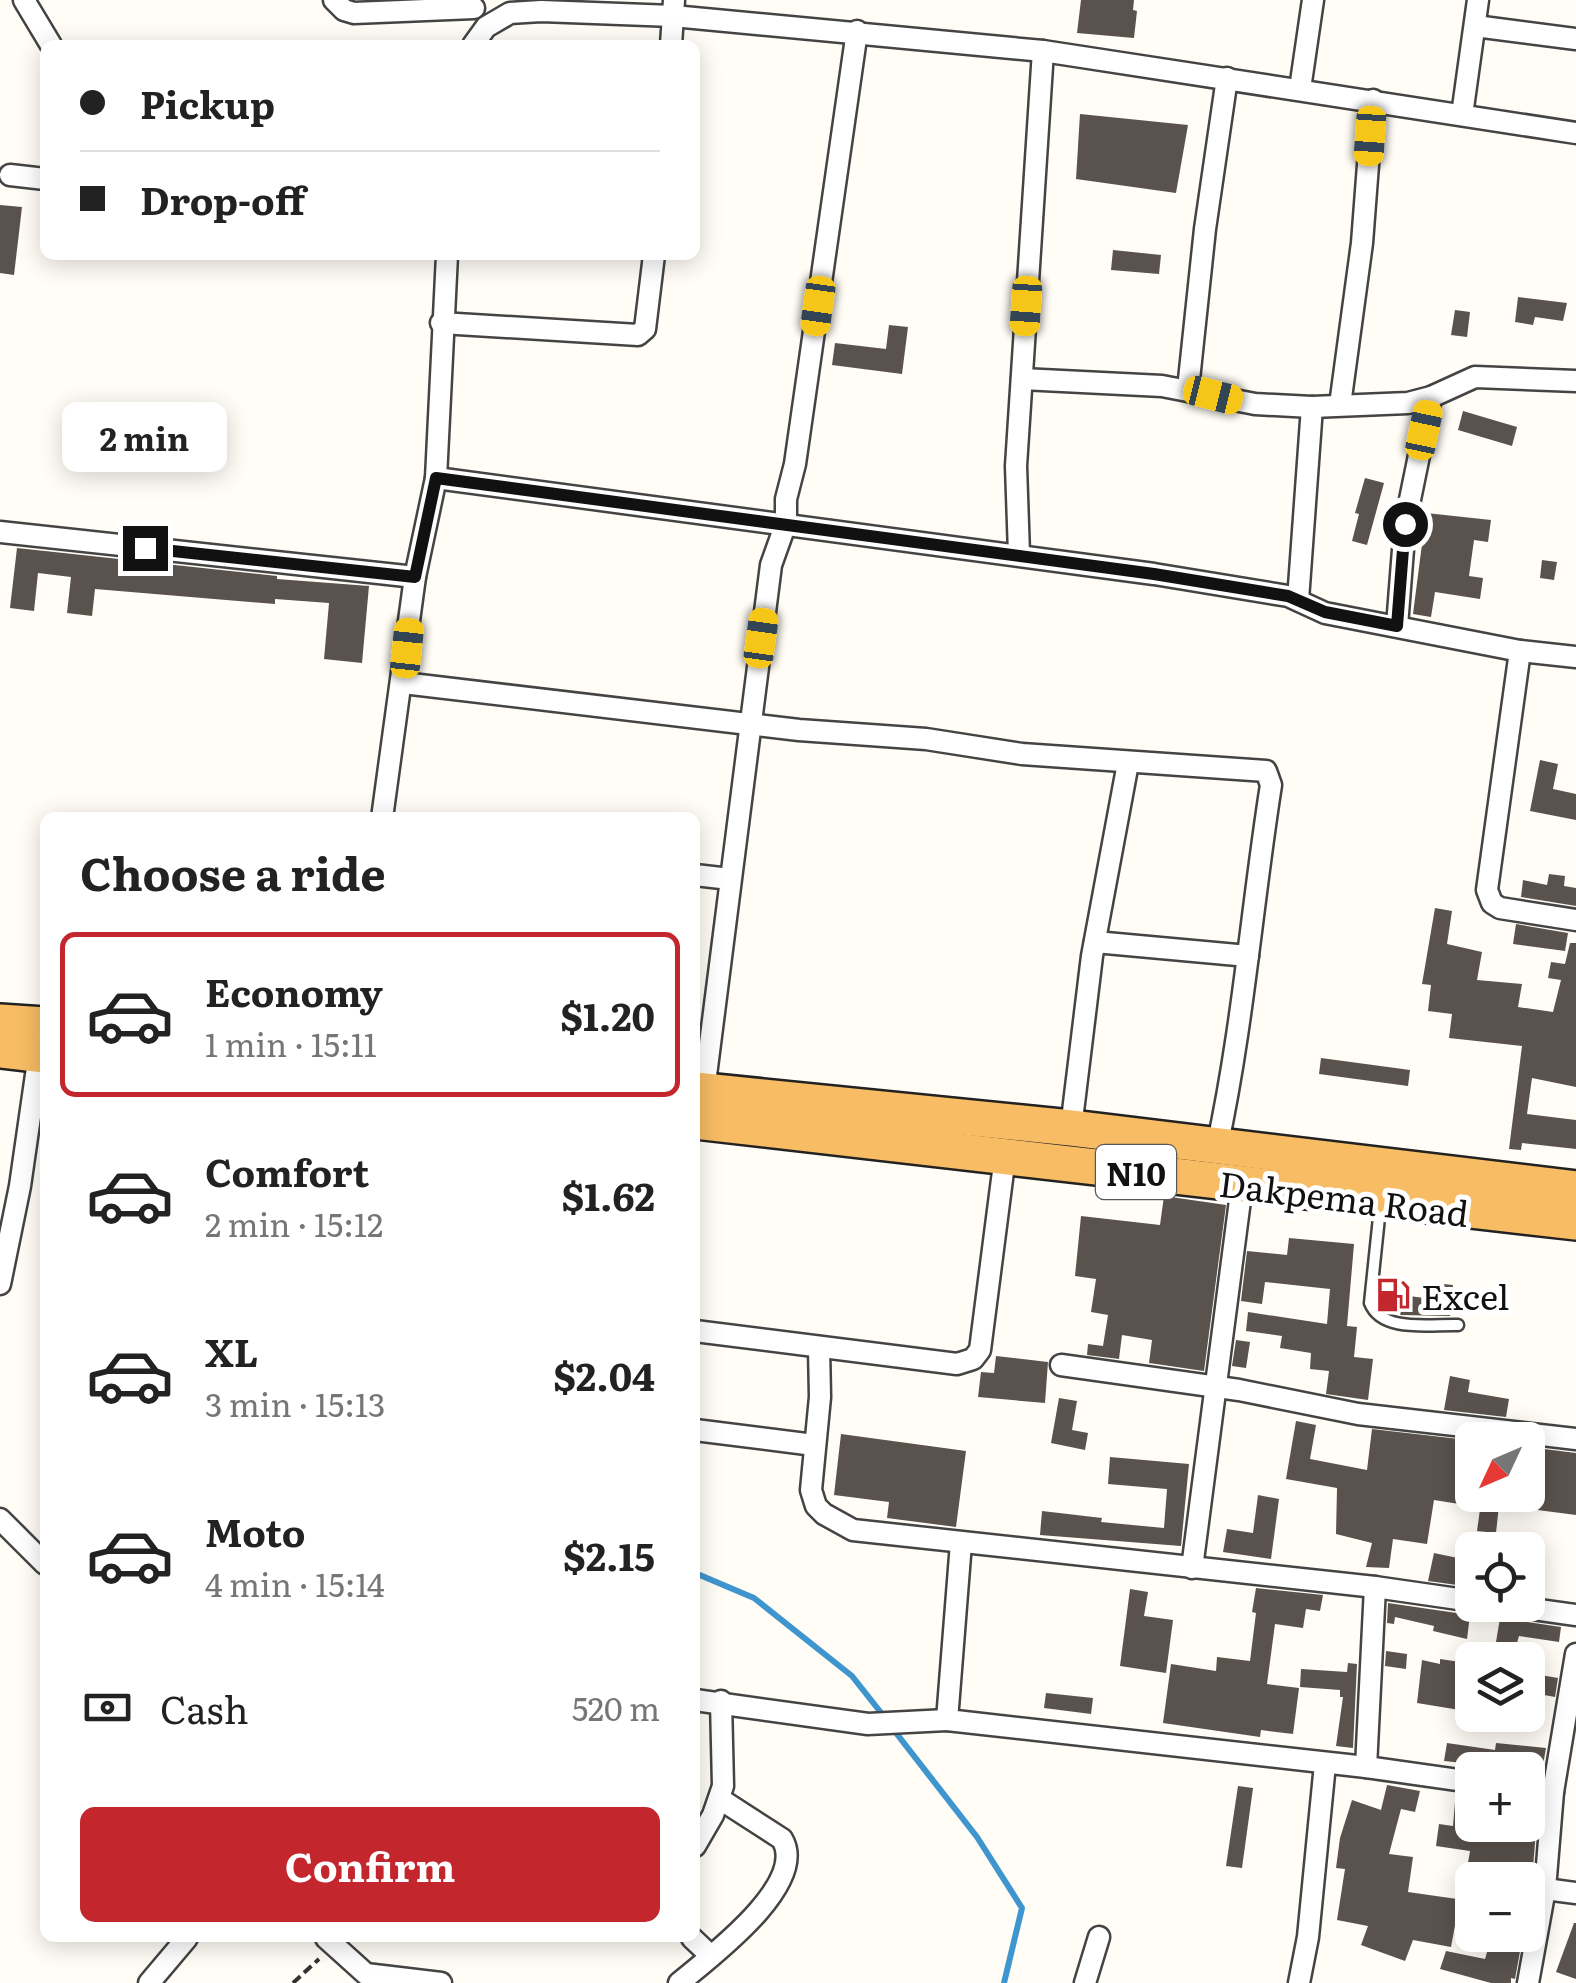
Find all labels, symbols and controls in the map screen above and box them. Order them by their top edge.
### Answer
text: Pickup [140,74,275,131]
car [1353,105,1387,167]
text: Drop-off [140,170,305,227]
car [799,274,837,338]
car [1009,275,1043,337]
car [1180,373,1246,417]
car [1403,398,1445,462]
callout: 2 min [62,403,228,473]
text: 2 min [100,413,189,461]
route start [1383,502,1428,547]
route end [123,526,168,571]
car [742,606,780,670]
car [389,617,425,679]
text: Choose a ride [80,838,386,905]
text: Economy [205,962,383,1019]
icon: car [85,970,175,1060]
text: $1.20 [560,986,655,1043]
text: 1 min · 15:11 [205,1019,377,1067]
text: Comfort [205,1142,369,1199]
road number: N10 [1096,1145,1176,1199]
icon: car [85,1150,175,1240]
street label: Dakpema Road [1216,1156,1472,1238]
text: $1.62 [562,1166,655,1223]
text: 2 min · 15:12 [205,1199,383,1247]
place label: Excel [1421,1269,1509,1321]
fuel station icon: Excel [1374,1276,1412,1314]
text: XL [205,1322,258,1379]
icon: car [85,1330,175,1420]
text: $2.04 [553,1346,655,1403]
text: 3 min · 15:13 [205,1379,385,1427]
north arrow [1455,1422,1545,1512]
map controls [1455,1422,1545,1952]
text: Moto [205,1502,305,1559]
icon: car [85,1510,175,1600]
text: $2.15 [563,1526,655,1583]
button: locate [1455,1532,1545,1622]
text: 4 min · 15:14 [205,1559,385,1607]
button: layers [1455,1642,1545,1732]
text: Cash [160,1679,249,1736]
icon: cash [80,1680,135,1735]
text: 520 m [572,1683,660,1731]
button: + [1455,1752,1545,1842]
button: Confirm [80,1807,660,1922]
button: − [1455,1862,1545,1952]

